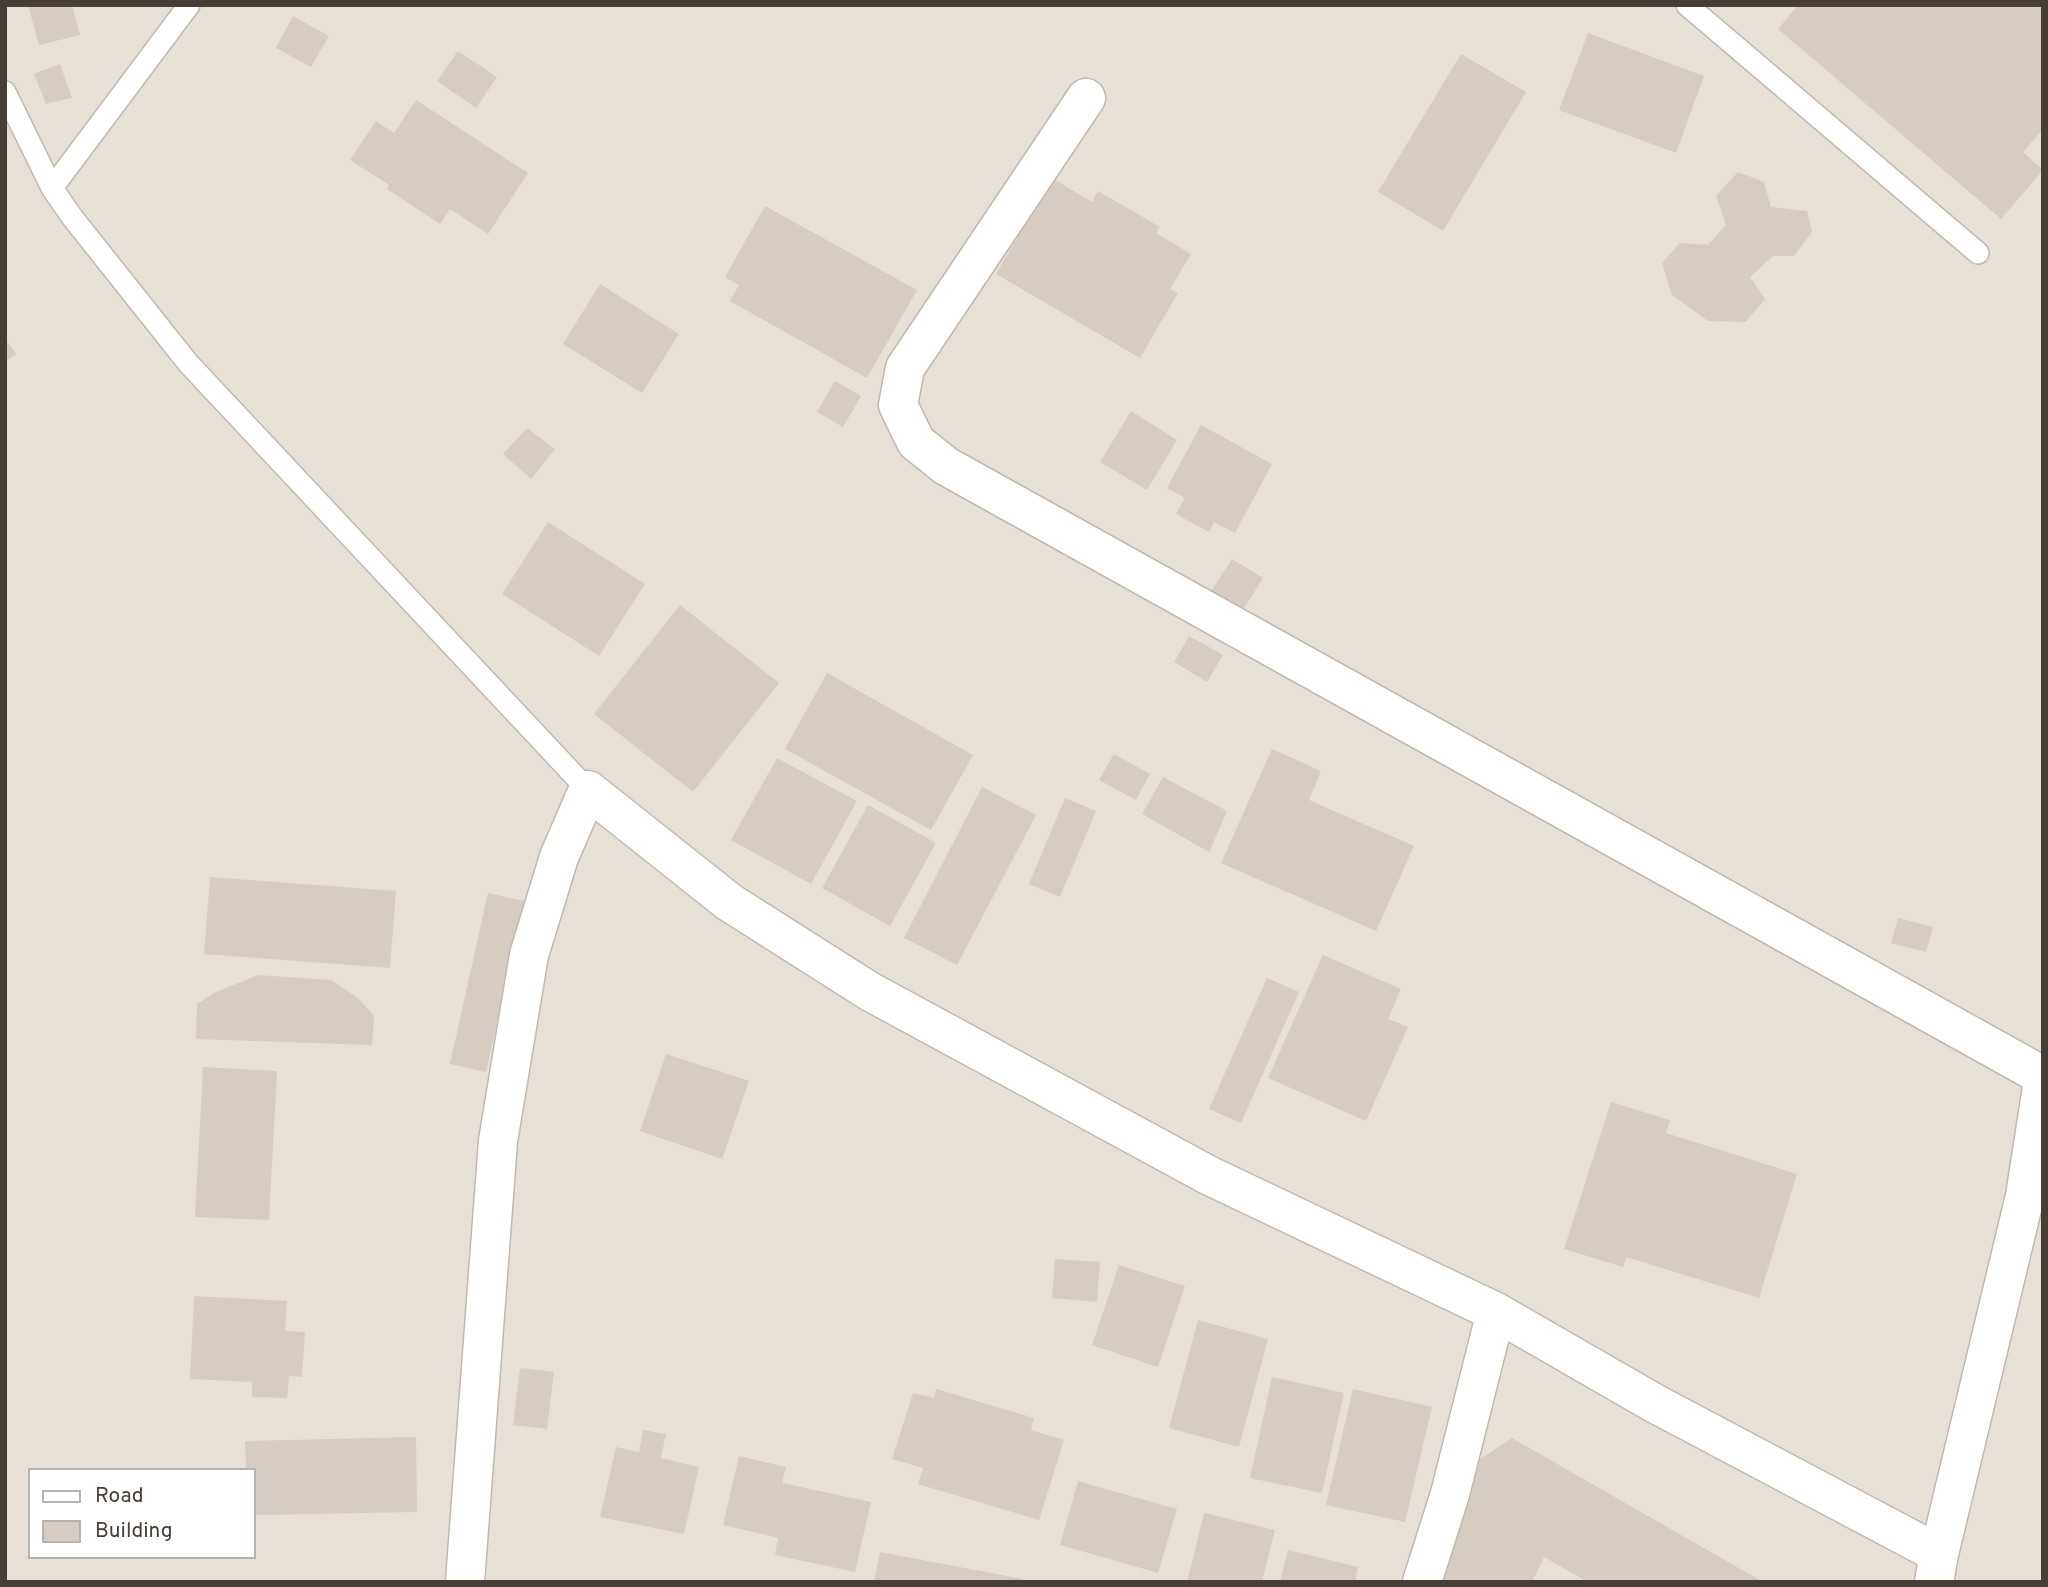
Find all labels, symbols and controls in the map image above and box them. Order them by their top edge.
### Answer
legend [28,1468,256,1559]
text: Road [95,1483,144,1510]
text: Building [95,1518,173,1545]

